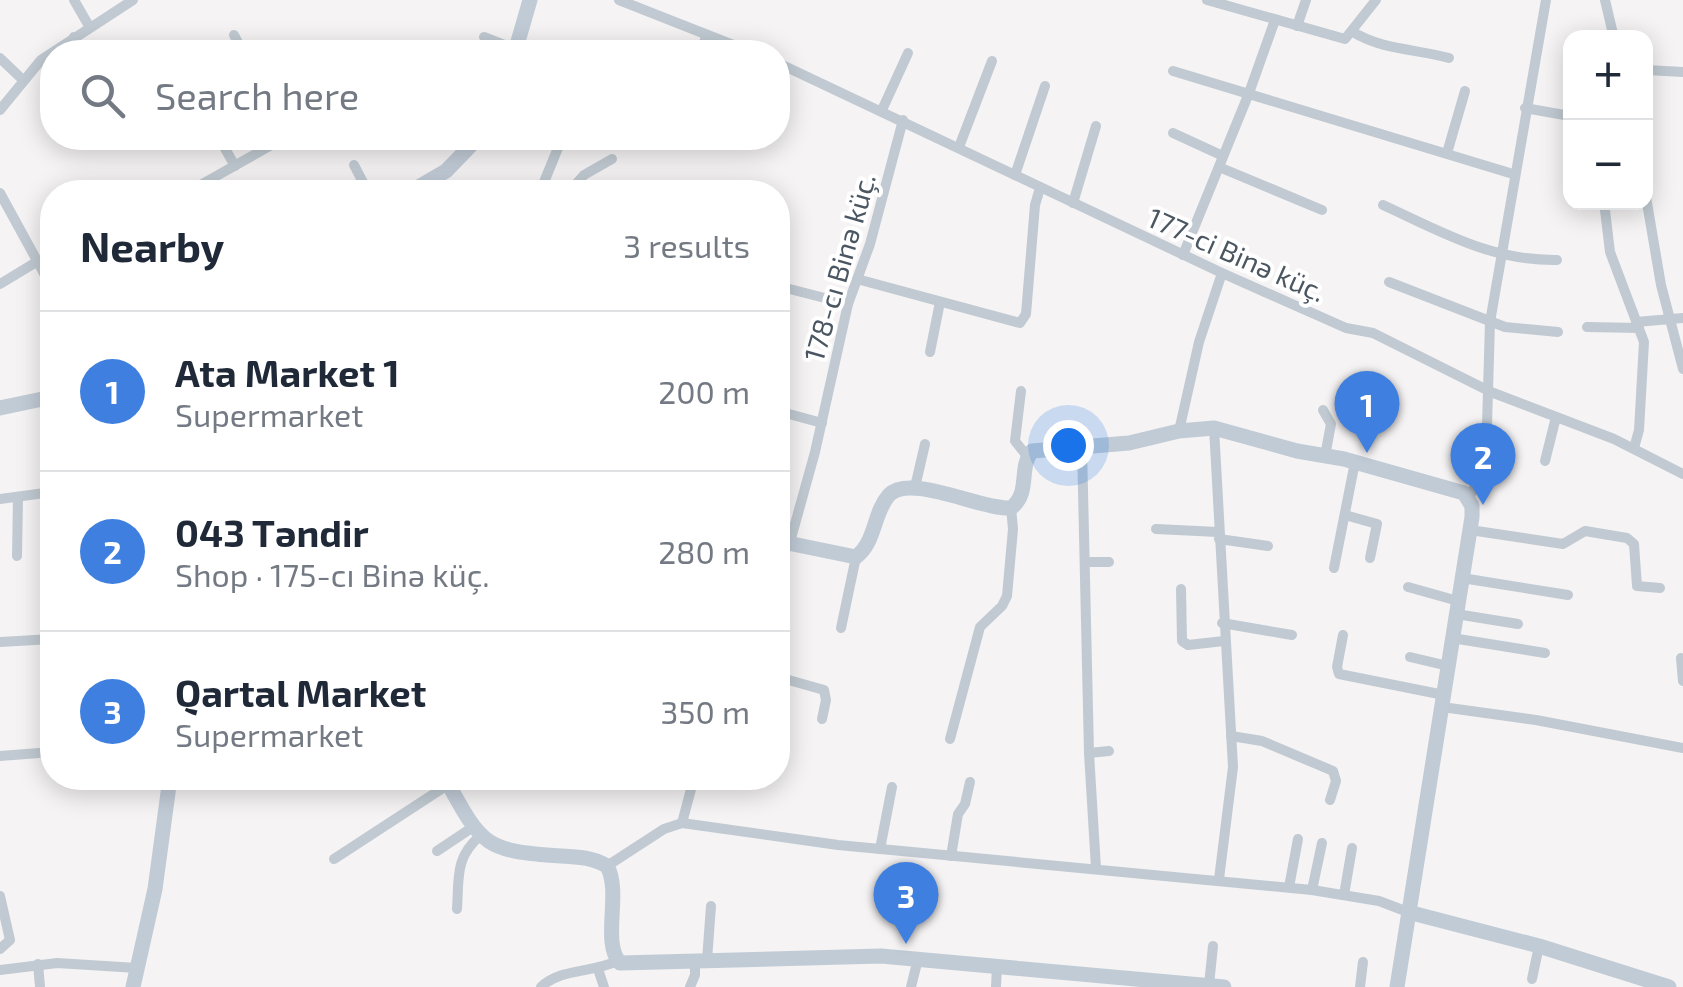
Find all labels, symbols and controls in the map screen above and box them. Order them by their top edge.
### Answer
map controls [1563,30,1653,210]
button: + [1563,30,1653,120]
search box [40,40,790,150]
icon: search [75,68,130,123]
text: Search here [155,72,359,118]
button: − [1563,120,1653,210]
street label: 178-cı Binə küç. [796,169,883,365]
street label: 177-ci Binə küç. [1142,200,1331,309]
text: Nearby [80,220,224,270]
text: 3 results [623,226,750,264]
text: Ata Market 1 [175,349,400,395]
pin: 1 [1334,370,1400,453]
text: 1 [106,372,119,410]
text: 200 m [658,372,750,410]
text: Supermarket [175,395,363,433]
your location [1043,420,1094,471]
pin: 2 [1450,422,1516,505]
text: 043 Təndir [175,509,369,555]
text: 2 [103,532,122,570]
text: 280 m [658,532,750,570]
text: Shop · 175-cı Binə küç. [175,555,490,593]
text: Qartal Market [175,669,426,715]
text: 3 [103,692,122,730]
text: 350 m [661,692,750,730]
text: Supermarket [175,715,363,753]
pin: 3 [874,862,938,944]

